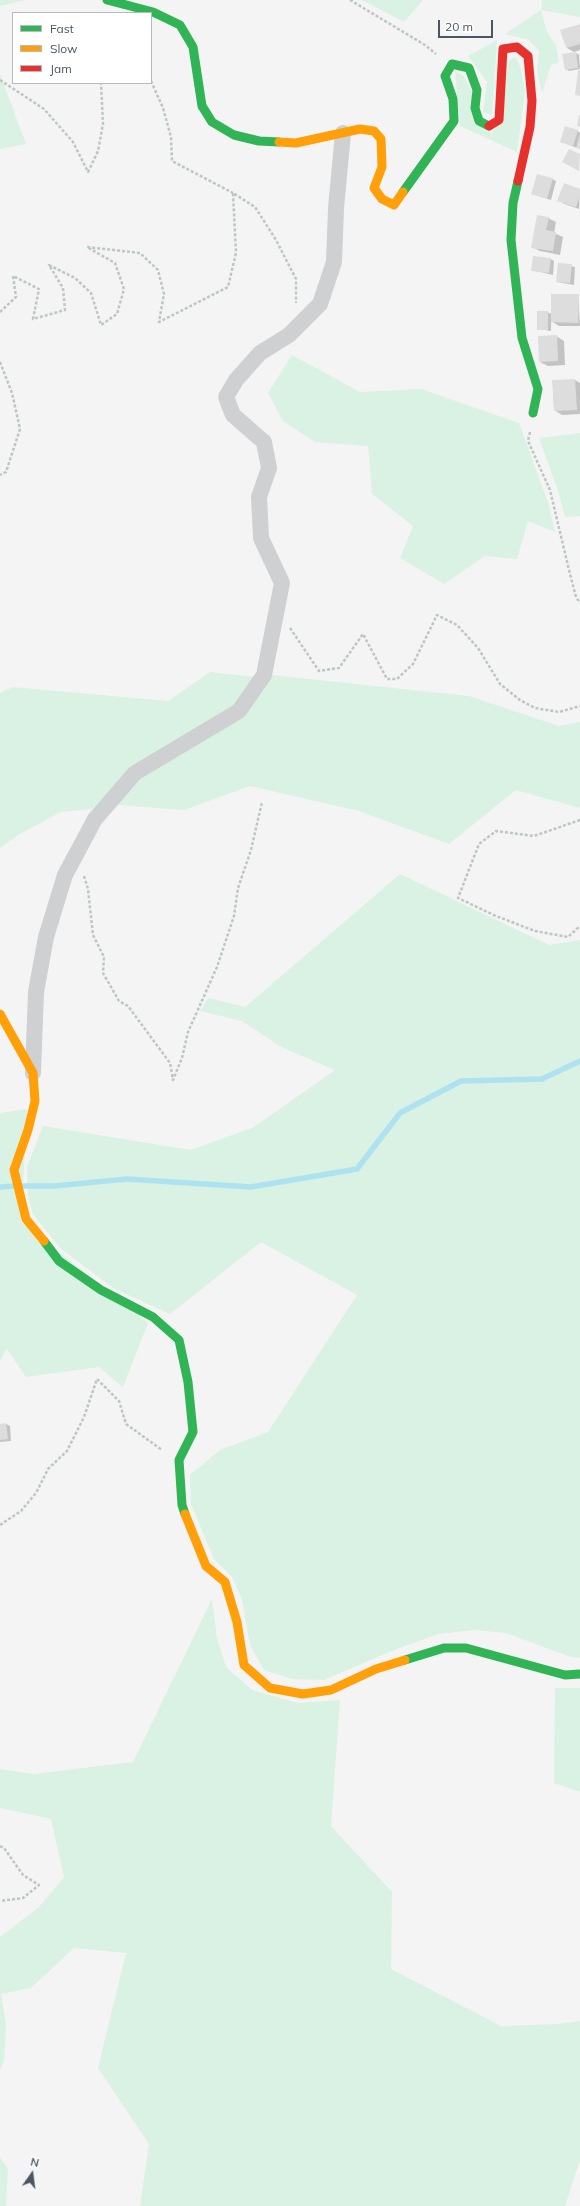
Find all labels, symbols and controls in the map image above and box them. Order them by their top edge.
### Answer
legend [12,12,152,84]
scale bar [440,12,495,38]
text: 20 m [445,19,473,34]
text: Fast [50,21,74,36]
text: Slow [50,41,78,56]
text: Jam [50,61,72,76]
north arrow [12,2154,52,2194]
text: N [29,2155,41,2170]

